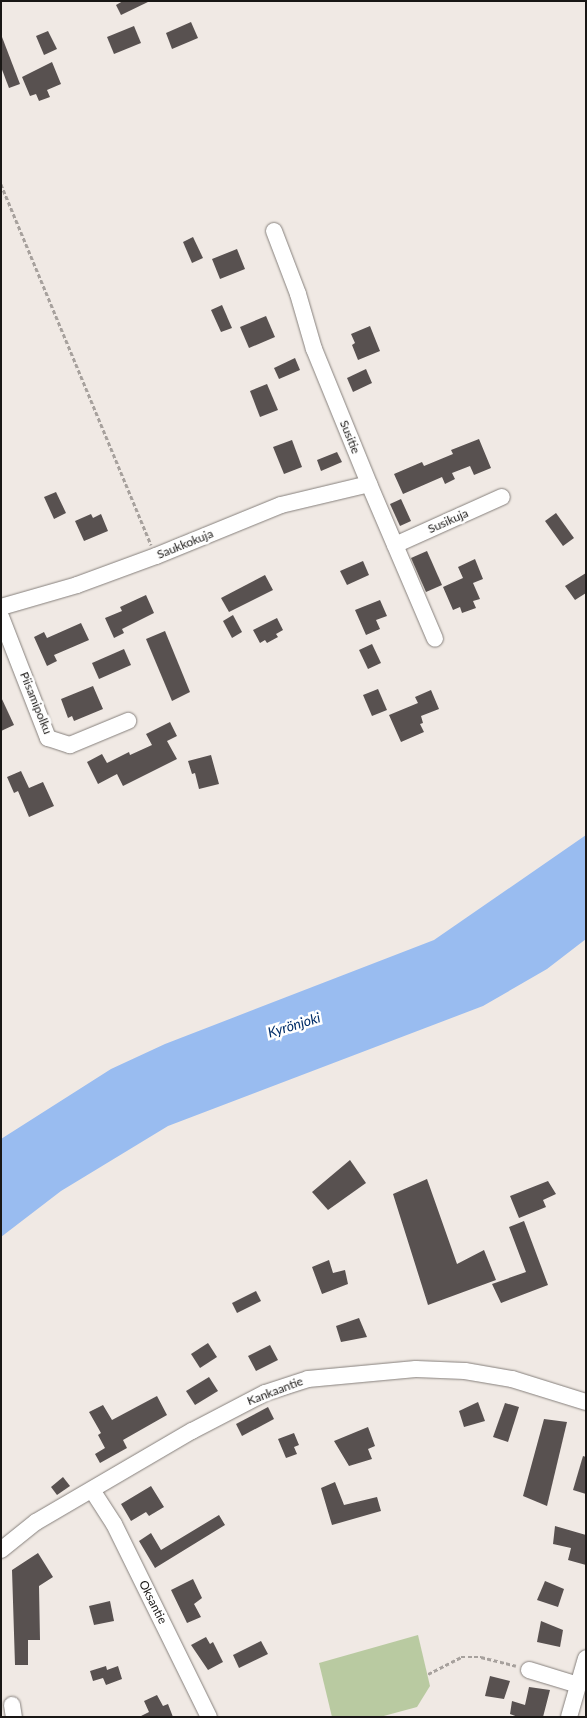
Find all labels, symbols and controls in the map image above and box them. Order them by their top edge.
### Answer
street label: Susitie [337,418,363,456]
street label: Susikuja [426,506,470,536]
street label: Saukkokuja [155,526,215,562]
street label: Piisamipolku [17,670,55,736]
water label: Kyrönjoki [266,1009,322,1041]
street label: Kankaantie [245,1374,305,1408]
street label: Oksantie [136,1578,170,1626]

